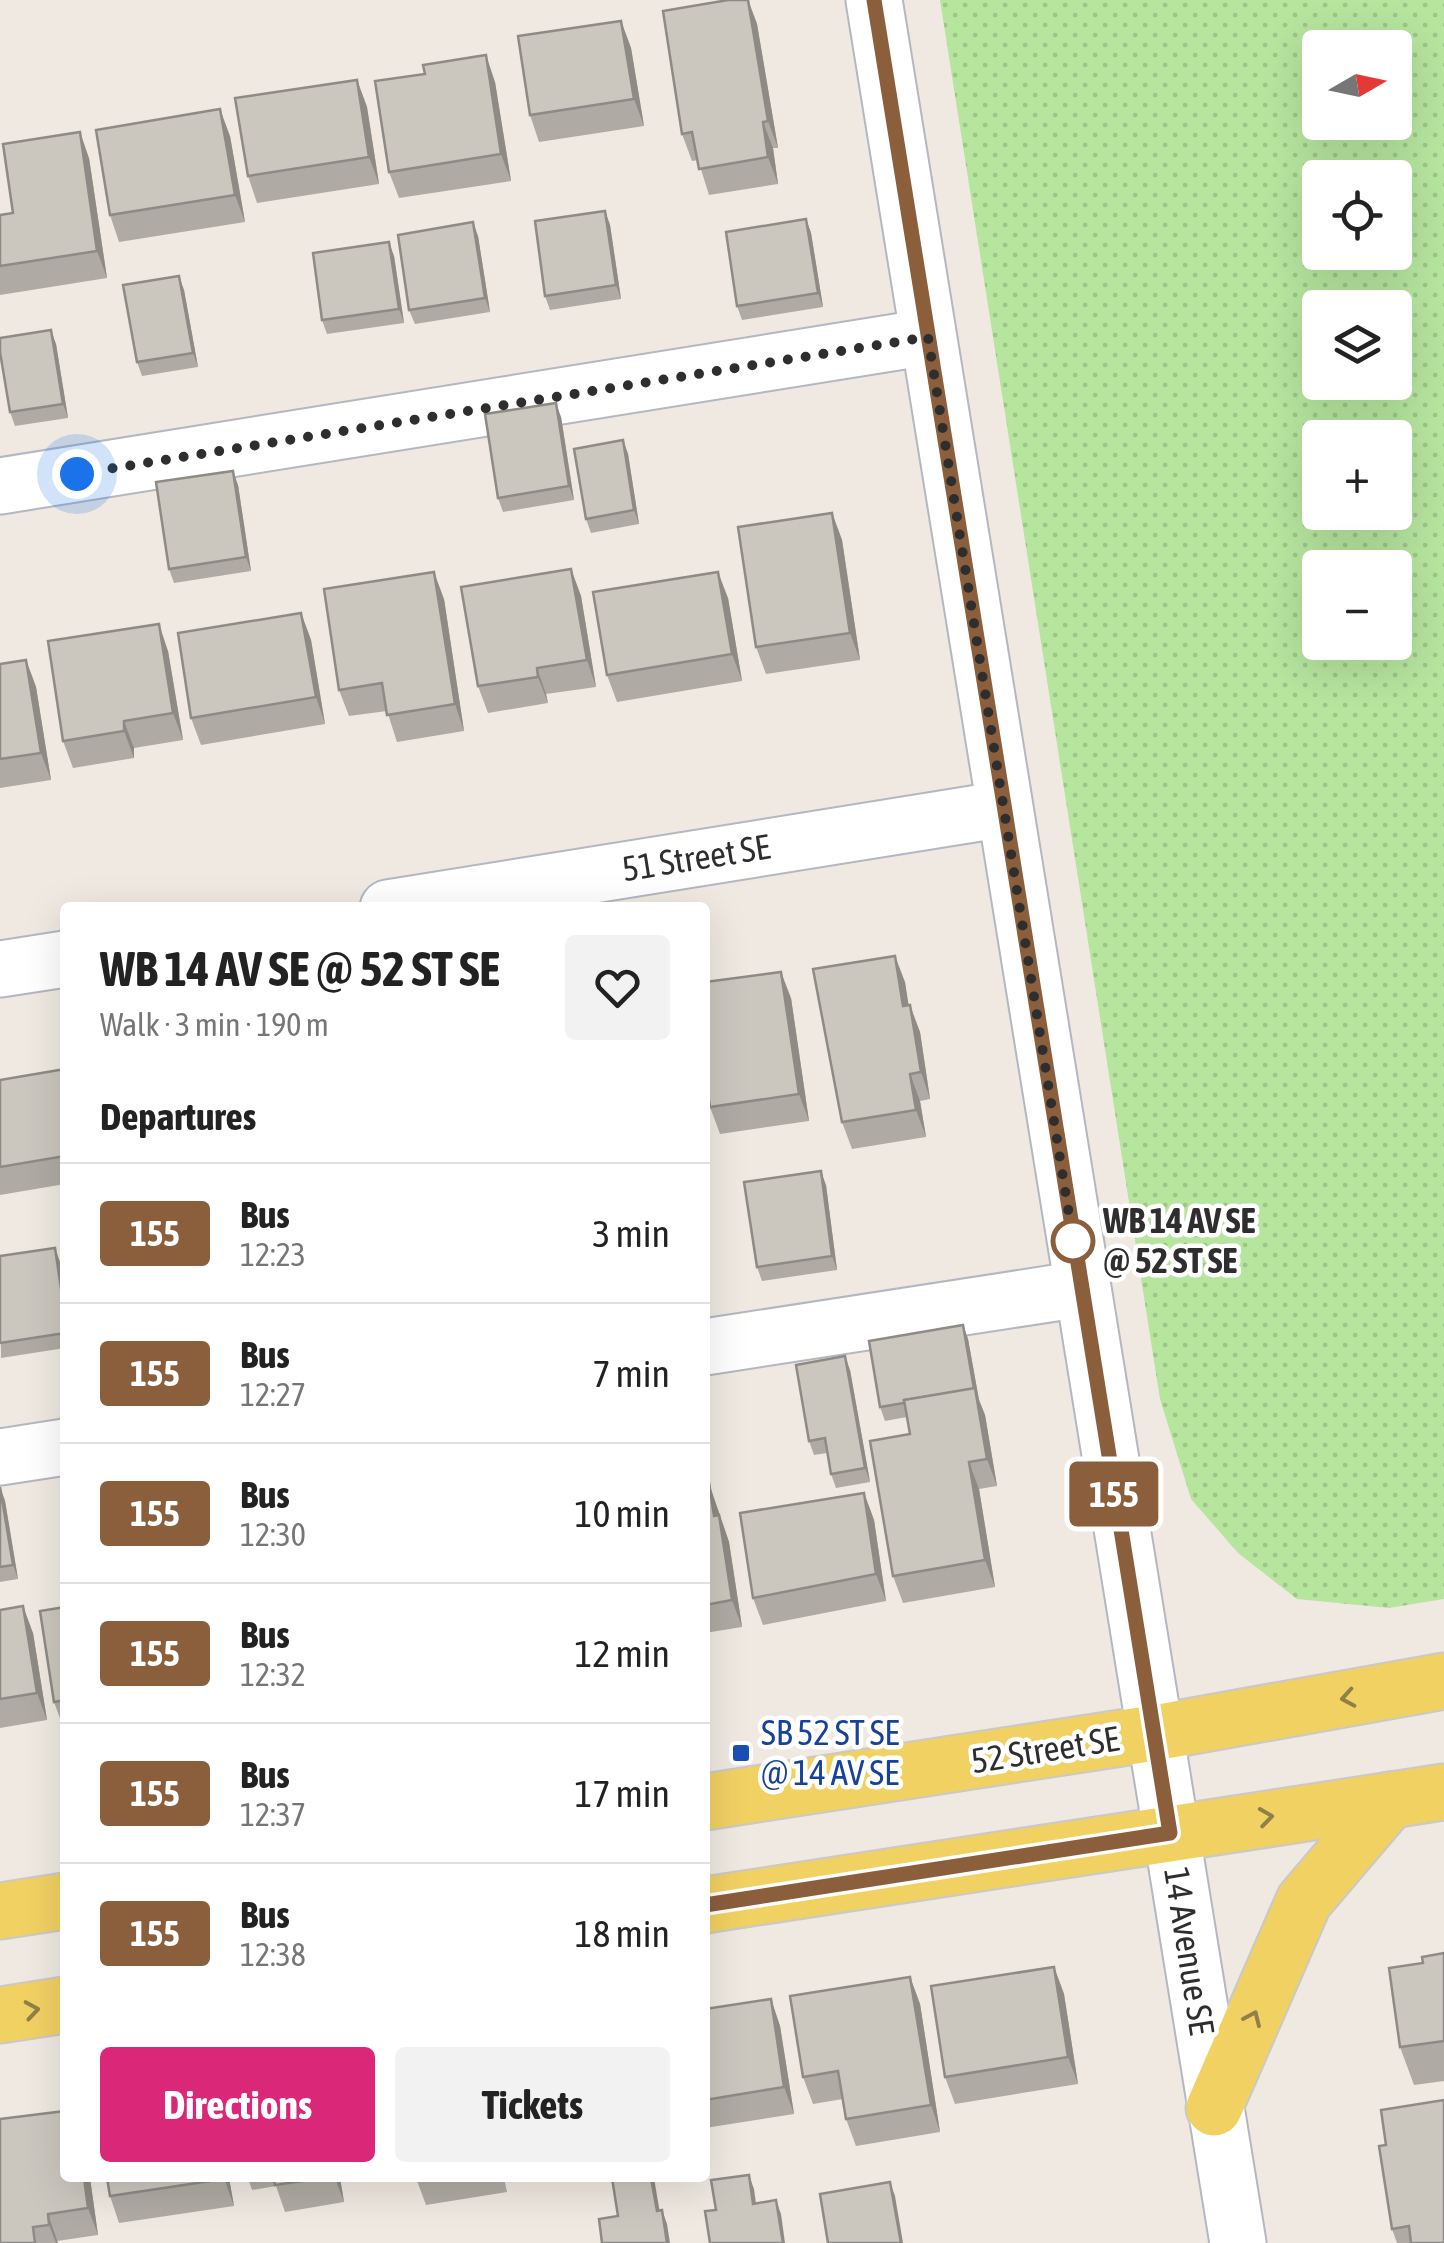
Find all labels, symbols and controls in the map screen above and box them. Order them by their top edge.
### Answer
north arrow [1302,30,1412,140]
map controls [1302,30,1412,660]
button: locate [1302,160,1412,270]
button: layers [1302,290,1412,400]
button: + [1302,420,1412,530]
your location [52,449,102,499]
button: − [1302,550,1412,660]
street label: 51 Street SE [619,826,773,888]
button: heart [565,935,670,1040]
text: WB 14 AV SE @ 52 ST SE [100,941,500,996]
text: Walk · 3 min · 190 m [100,1006,329,1043]
text: Departures [100,1095,256,1138]
text: Bus [240,1193,290,1236]
place label: WB 14 AV SE @ 52 ST SE [1102,1200,1256,1280]
text: 3 min [592,1212,670,1255]
text: 155 [130,1213,180,1253]
marker: WB 14 AV SE @ 52 ST SE [1052,1220,1094,1262]
text: 12:23 [240,1236,306,1273]
text: Bus [240,1333,290,1376]
text: 7 min [592,1352,670,1395]
text: 155 [130,1353,180,1393]
text: 12:27 [240,1376,306,1413]
line badge: 155 [1056,1462,1172,1526]
text: Bus [240,1473,290,1516]
text: 155 [1089,1474,1139,1514]
text: 10 min [575,1492,670,1535]
text: 155 [130,1493,180,1533]
text: 12:30 [240,1516,306,1553]
text: Bus [240,1613,290,1656]
text: 12 min [575,1632,670,1675]
text: 155 [130,1633,180,1673]
text: 12:32 [240,1656,306,1693]
one-way arrow [1340,1687,1356,1708]
place label: SB 52 ST SE @ 14 AV SE [761,1712,899,1792]
street label: 52 Street SE [968,1718,1122,1780]
marker: SB 52 ST SE @ 14 AV SE [730,1742,752,1764]
text: Bus [240,1753,290,1796]
text: 17 min [575,1772,670,1815]
text: 155 [130,1773,180,1813]
text: 12:37 [240,1796,306,1833]
one-way arrow [1258,1807,1275,1828]
street label: 14 Avenue SE [1157,1864,1223,2038]
text: Bus [240,1893,290,1936]
text: 18 min [575,1912,670,1955]
text: 155 [130,1913,180,1953]
text: 12:38 [240,1936,306,1973]
one-way arrow [24,2000,41,2021]
one-way arrow [1241,2010,1261,2028]
button: Directions [100,2047,375,2162]
button: Tickets [395,2047,670,2162]

